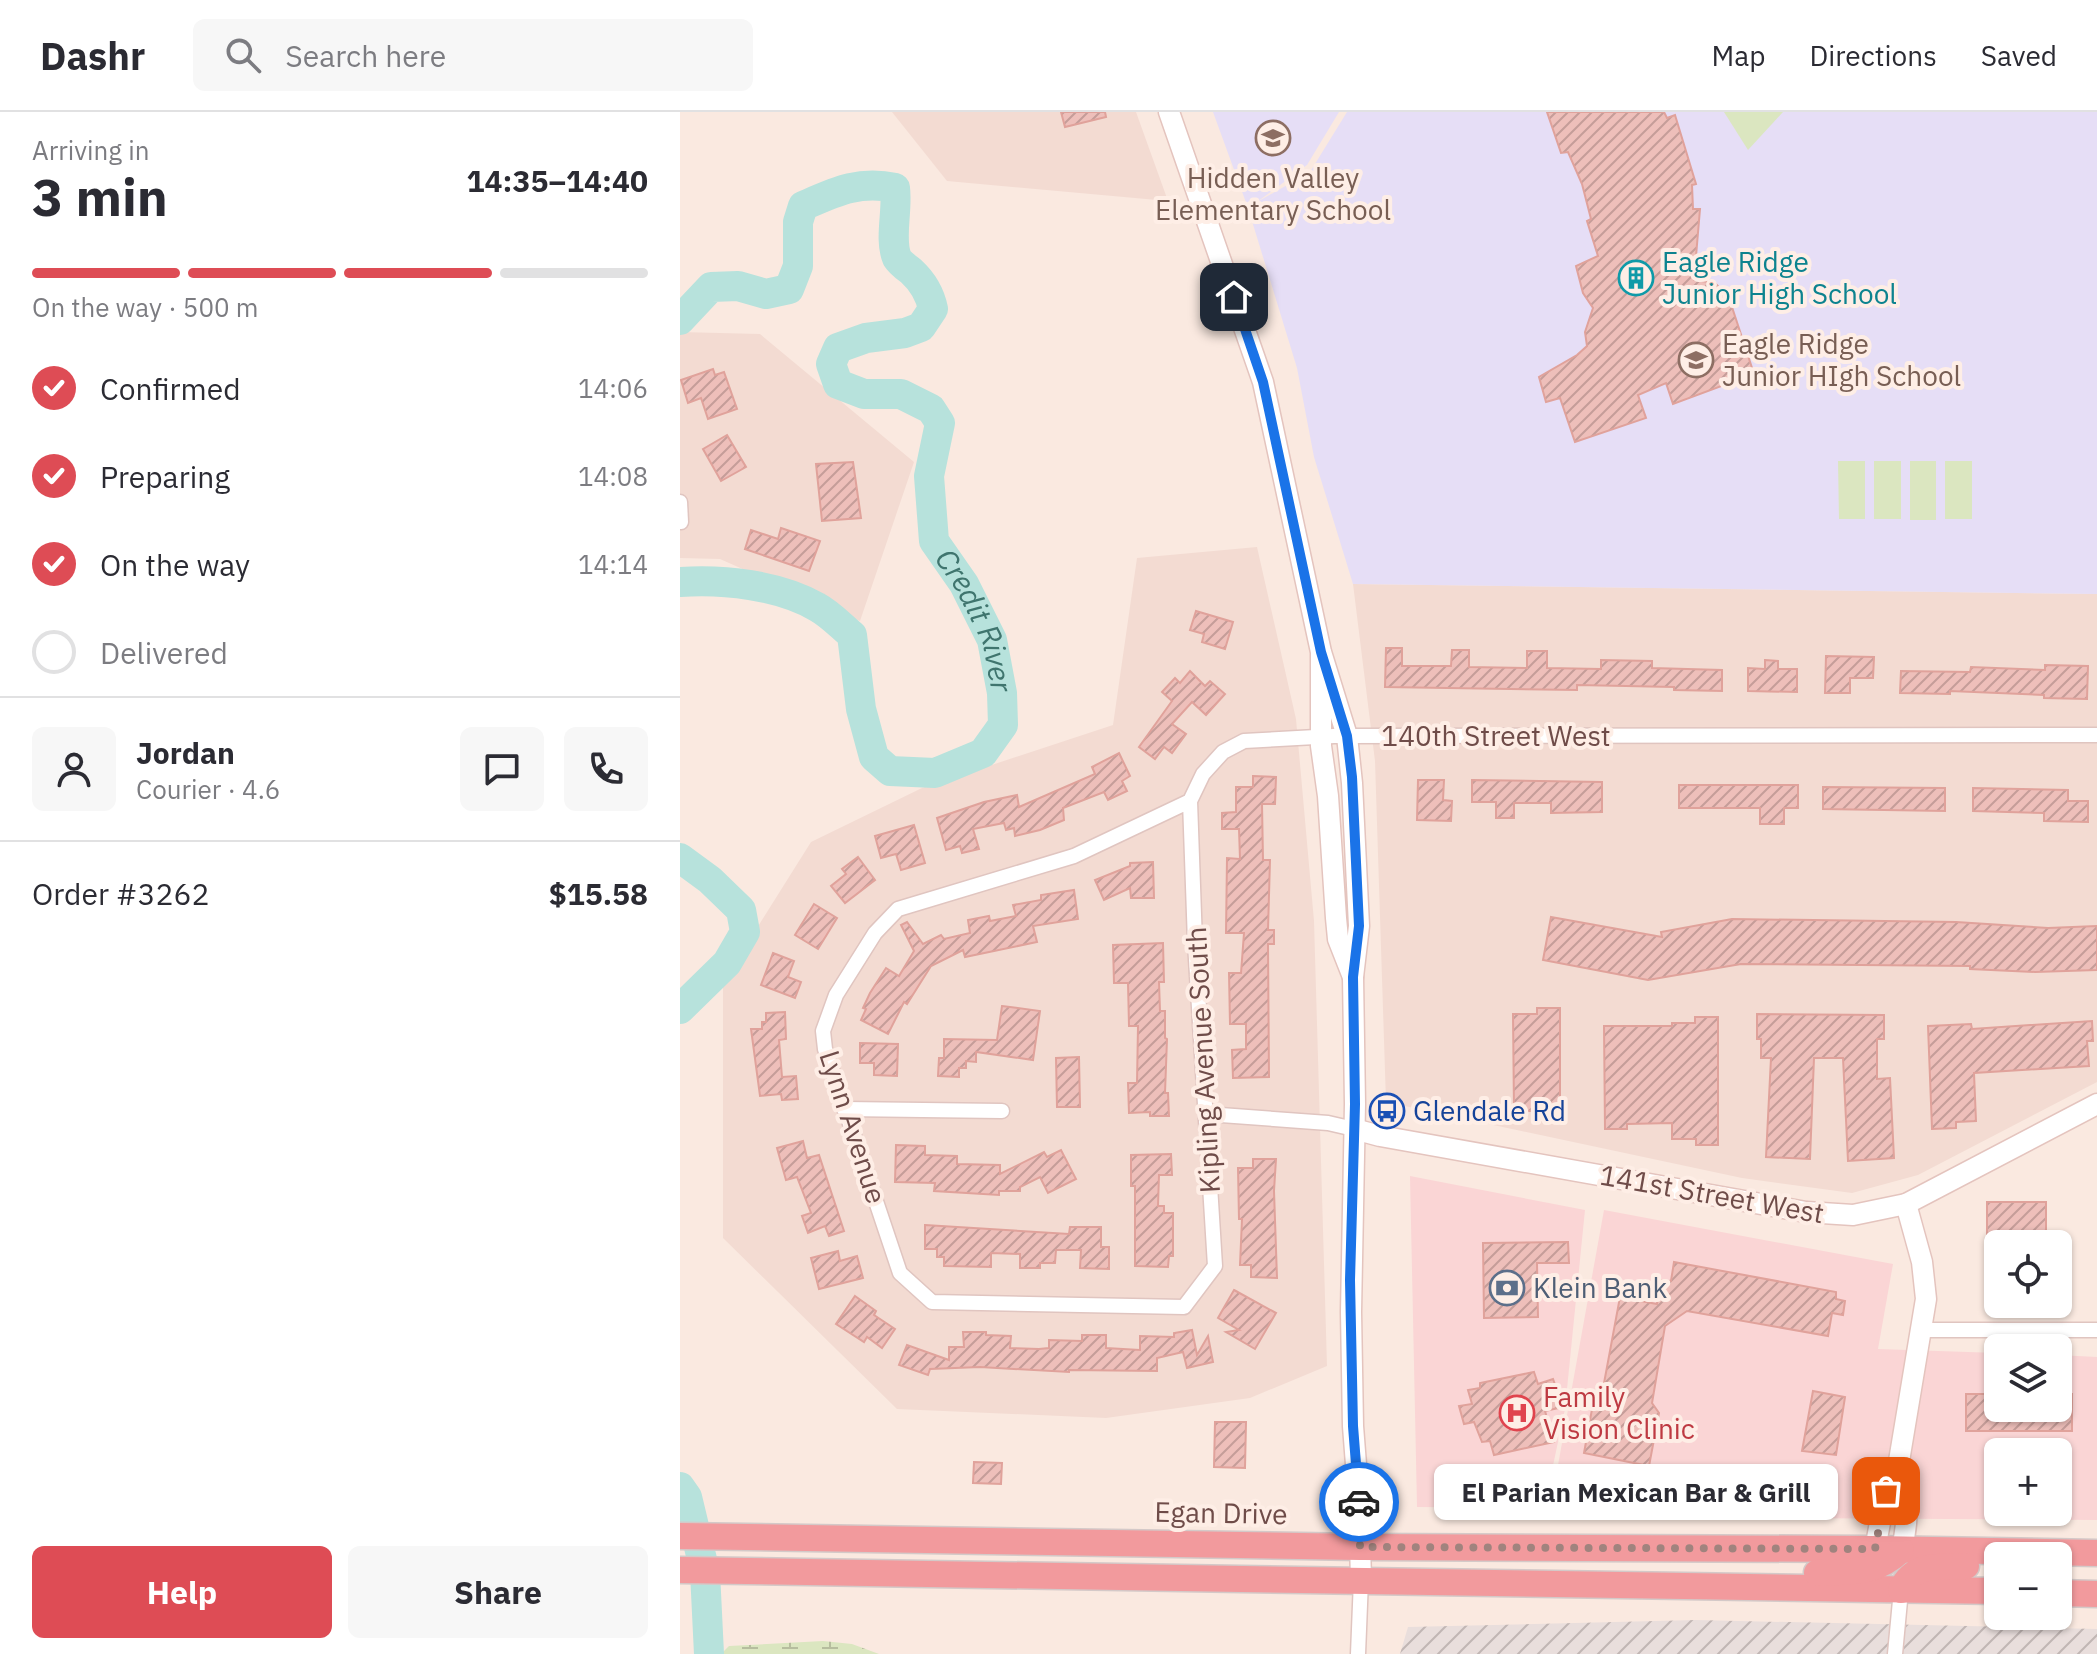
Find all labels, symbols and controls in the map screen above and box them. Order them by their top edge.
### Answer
search box [193,19,753,91]
text: Dashr [40,31,145,80]
icon: search [221,33,265,77]
text: Search here [285,36,446,75]
text: Map [1711,37,1765,74]
text: Directions [1809,37,1937,74]
text: Saved [1981,37,2057,74]
school or university icon: Hidden Valley Elementary School [1254,119,1292,157]
text: Arriving in [32,133,149,167]
place label: Hidden Valley Elementary School [1155,159,1391,228]
text: 14:35–14:40 [467,161,648,200]
text: 3 min [32,163,168,230]
place label: Eagle Ridge Junior High School [1662,243,1897,312]
building icon: Eagle Ridge Junior High School [1617,259,1655,297]
pin [1200,263,1268,331]
icon: home [1212,275,1256,319]
text: On the way · 500 m [32,290,258,324]
place label: Eagle Ridge Junior HIgh School [1722,325,1961,394]
school or university icon: Eagle Ridge Junior HIgh School [1677,341,1715,379]
icon: check [32,366,76,410]
text: Confirmed [100,369,241,408]
text: 14:06 [578,371,648,405]
icon: check [32,454,76,498]
text: Preparing [100,457,230,496]
text: 14:08 [578,459,648,493]
water label: Credit River [927,540,1023,696]
icon: check [32,542,76,586]
text: On the way [100,545,250,584]
text: 14:14 [578,547,648,581]
text: Delivered [100,633,228,672]
street label: 140th Street West [1381,717,1611,754]
button: person [32,727,116,811]
button: chat [460,727,544,811]
button: phone [564,727,648,811]
text: Jordan [136,733,235,772]
text: Courier · 4.6 [136,772,280,806]
text: Order #3262 [32,874,209,913]
text: $15.58 [549,874,648,913]
street label: Kipling Avenue South [1177,926,1228,1194]
street label: Lynn Avenue [811,1046,896,1208]
bus stop icon: Glendale Rd [1368,1092,1406,1130]
place label: Glendale Rd [1413,1092,1566,1129]
street label: 141st Street West [1597,1156,1827,1231]
map controls [1984,1230,2072,1630]
button: locate [1984,1230,2072,1318]
bank icon: Klein Bank [1488,1269,1526,1307]
place label: Klein Bank [1533,1269,1667,1306]
button: layers [1984,1334,2072,1422]
place label: Family Vision Clinic [1543,1378,1695,1447]
hospital icon: Family Vision Clinic [1498,1394,1536,1432]
button: + [1984,1438,2072,1526]
pin [1852,1457,1920,1525]
courier [1319,1462,1399,1542]
callout: El Parian Mexican Bar & Grill [1434,1463,1838,1519]
icon: bag [1864,1469,1908,1513]
text: El Parian Mexican Bar & Grill [1462,1475,1810,1509]
icon: car [1337,1480,1381,1524]
street label: Egan Drive [1154,1493,1288,1532]
button: − [1984,1542,2072,1630]
button: Help [32,1546,332,1638]
button: Share [348,1546,648,1638]

